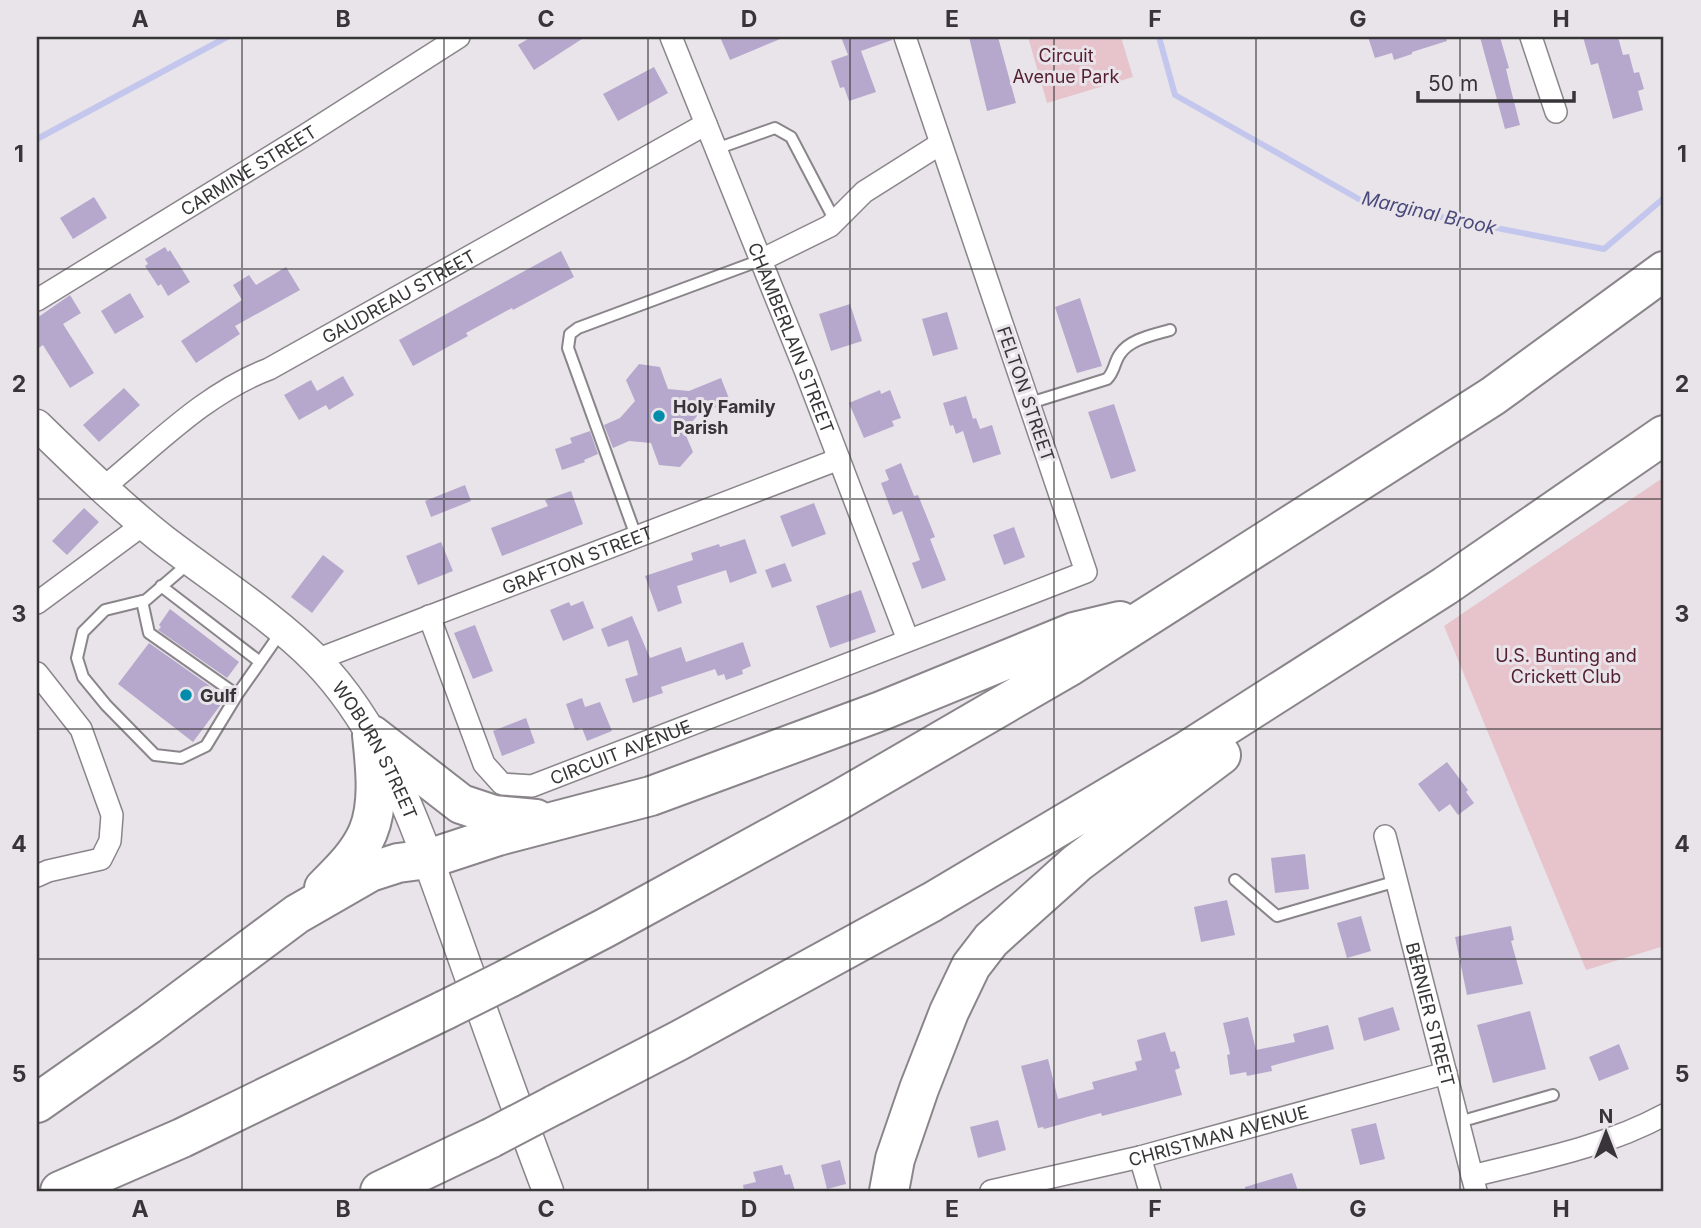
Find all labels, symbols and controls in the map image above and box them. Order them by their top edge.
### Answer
text: A [131,5,149,33]
text: B [335,5,351,33]
text: C [537,5,555,33]
text: D [741,5,757,33]
text: E [945,5,959,33]
text: F [1148,5,1162,33]
text: G [1349,5,1367,33]
text: H [1552,5,1570,33]
park label: Circuit Avenue Park [1013,45,1120,87]
scale bar [1418,60,1573,104]
text: 50 m [1428,71,1478,96]
street label: CARMINE STREET [177,120,320,220]
text: 1 [14,140,24,168]
text: 1 [1677,140,1687,168]
water label: Marginal Brook [1360,186,1499,240]
street label: CHAMBERLAIN STREET [744,239,839,436]
street label: GAUDREAU STREET [318,245,479,348]
street label: FELTON STREET [993,324,1059,464]
text: 2 [12,370,26,398]
text: 2 [1675,370,1689,398]
place label: Holy Family Parish [673,396,776,438]
marker: Holy Family Parish [651,408,667,424]
street label: GRAFTON STREET [499,521,656,598]
text: 3 [12,600,26,628]
text: 3 [1675,600,1689,628]
park label: U.S. Bunting and Crickett Club [1495,645,1637,687]
street label: WOBURN STREET [328,677,422,822]
place label: Gulf [200,685,237,706]
marker: Gulf [178,687,194,703]
street label: CIRCUIT AVENUE [547,715,694,789]
text: 4 [11,830,27,858]
text: 4 [1674,830,1690,858]
street label: BERNIER STREET [1402,940,1459,1089]
text: 5 [12,1060,26,1088]
text: 5 [1675,1060,1689,1088]
north arrow [1572,1098,1642,1168]
street label: CHRISTMAN AVENUE [1126,1101,1311,1170]
text: N [1599,1105,1613,1128]
text: A [131,1195,149,1223]
text: B [335,1195,351,1223]
text: C [537,1195,555,1223]
text: D [741,1195,757,1223]
text: E [945,1195,959,1223]
text: F [1148,1195,1162,1223]
text: G [1349,1195,1367,1223]
text: H [1552,1195,1570,1223]

